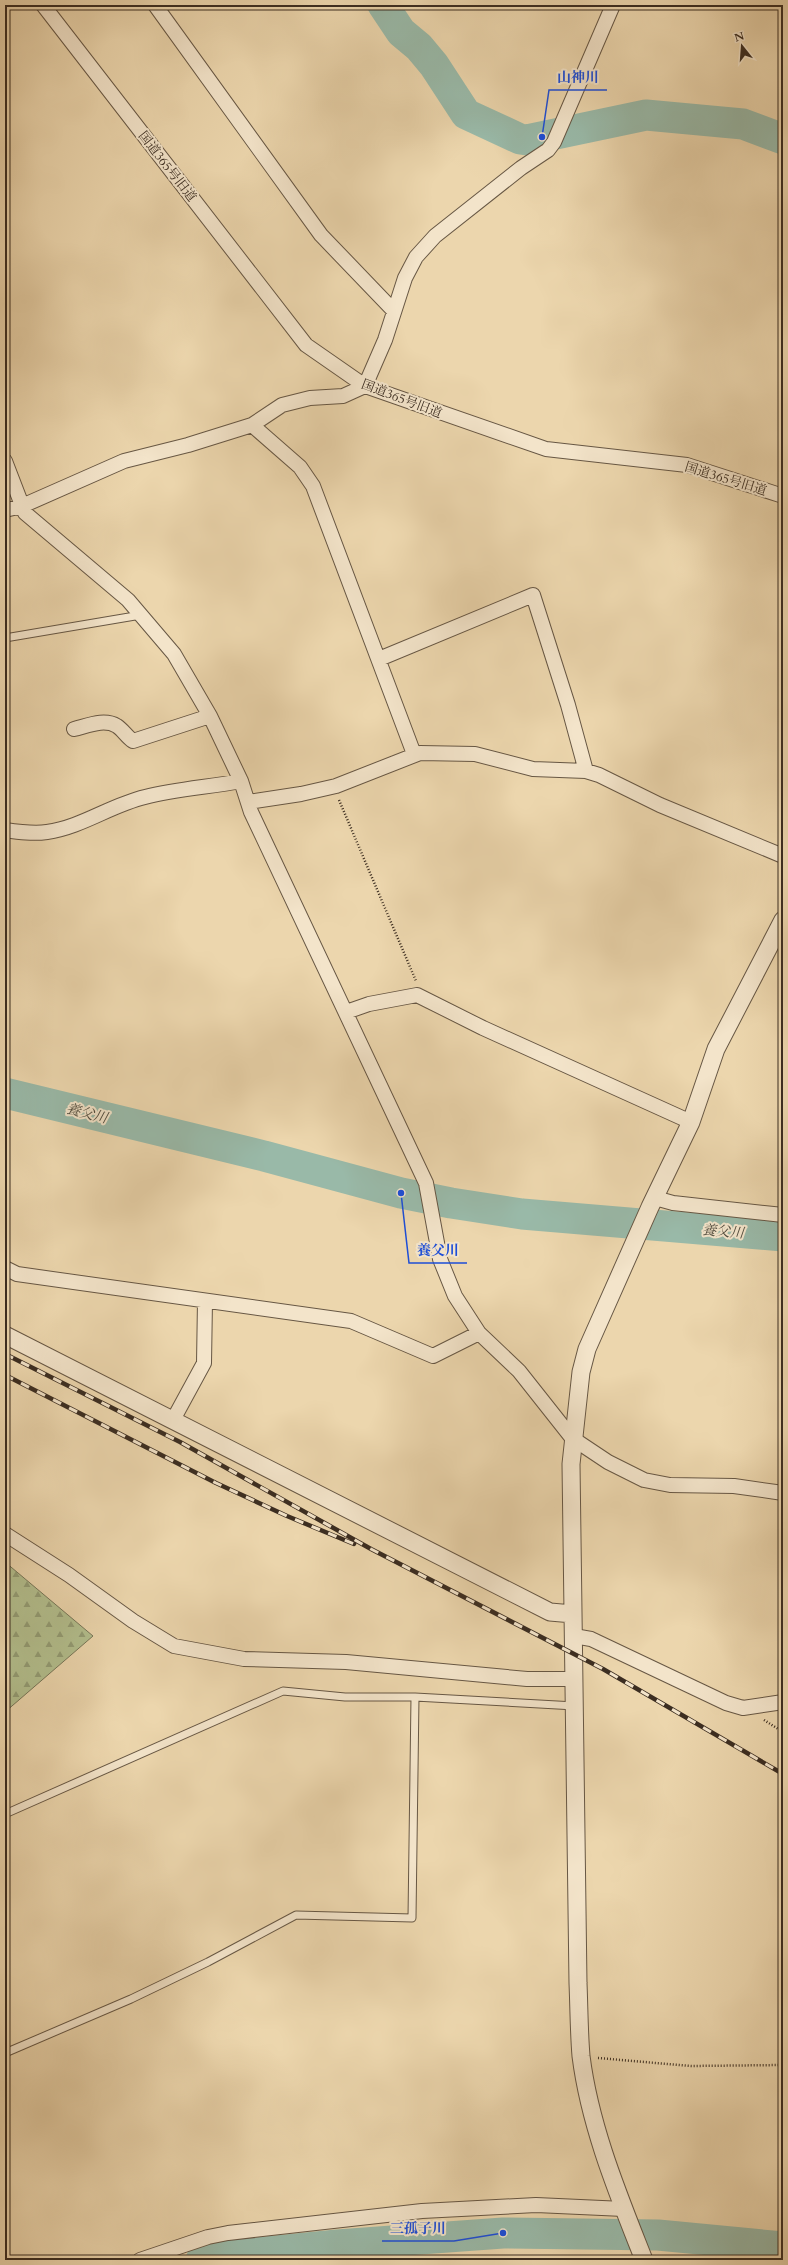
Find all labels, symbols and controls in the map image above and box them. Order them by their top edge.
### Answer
north arrow [722,26,762,66]
text: N [732,28,746,45]
callout: 山神川 [549,64,607,90]
text: 山神川 [557,68,599,87]
street label: 国道365号旧道 [134,128,200,206]
street label: 国道365号旧道 [359,375,445,423]
street label: 国道365号旧道 [682,458,769,500]
water label: 養父川 [64,1099,111,1128]
water label: 養父川 [701,1220,747,1243]
callout: 養父川 [409,1237,467,1263]
text: 養父川 [417,1241,459,1260]
callout: 三孤子川 [382,2215,454,2241]
text: 三孤子川 [390,2219,446,2238]

